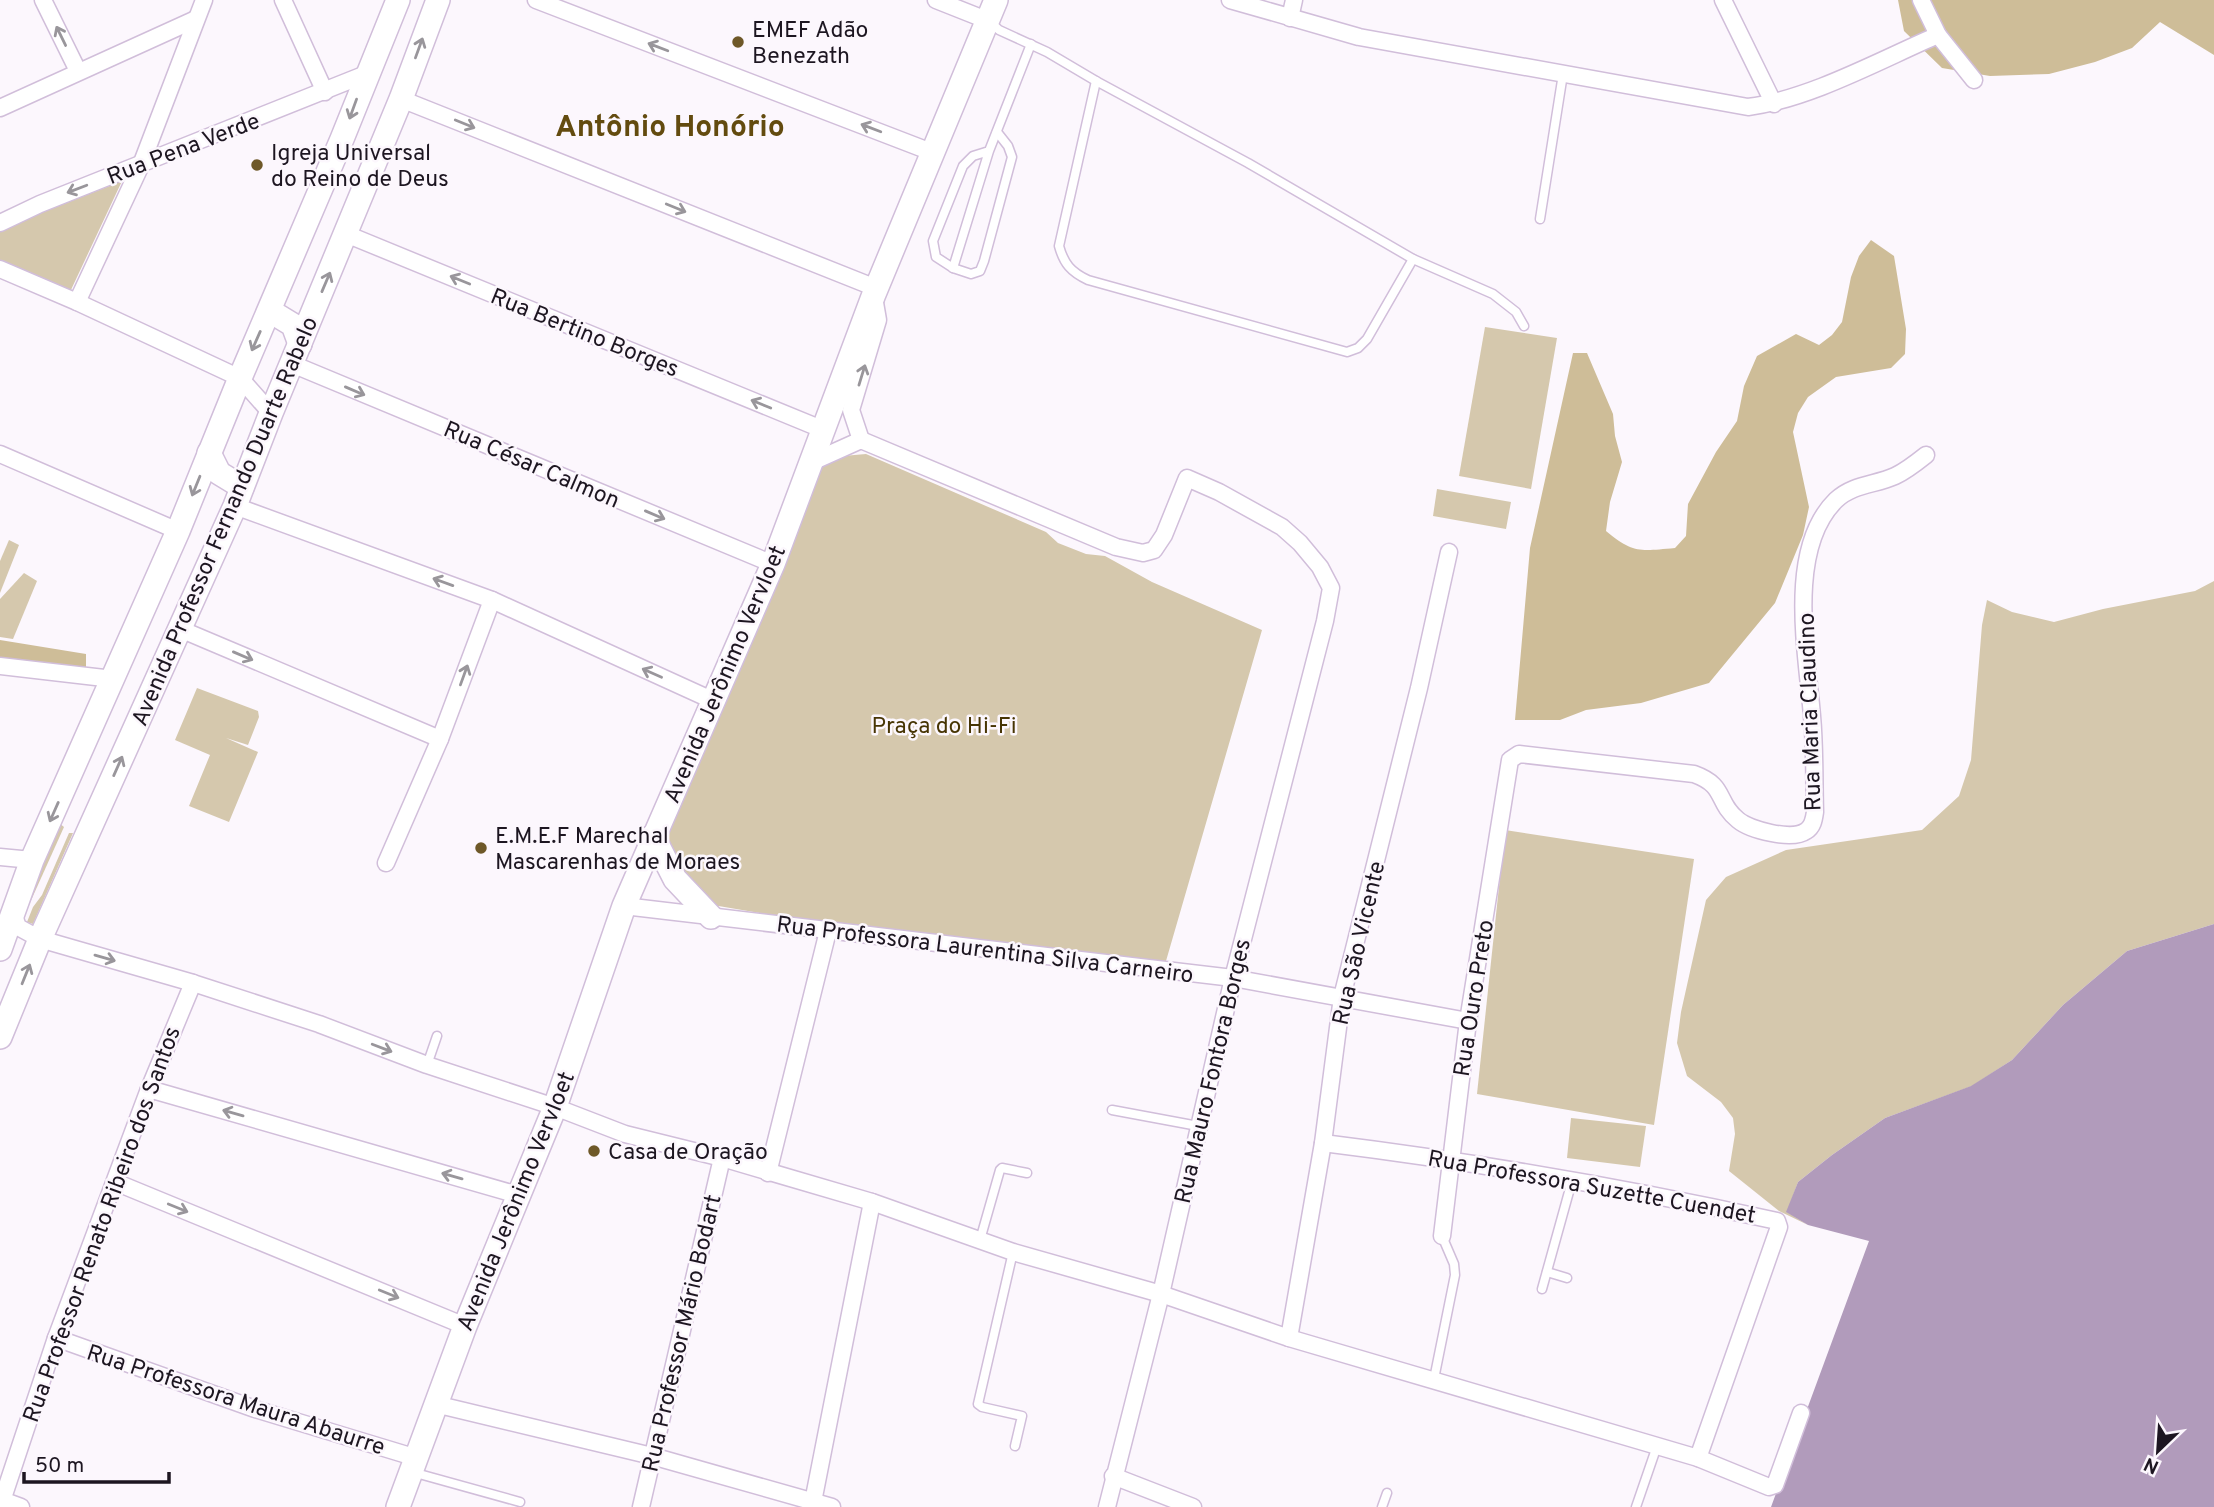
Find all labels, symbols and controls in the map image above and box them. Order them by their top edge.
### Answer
place label: EMEF Adão Benezath [752,17,868,72]
one-way arrow [53,25,66,46]
marker: EMEF Adão Benezath [730,34,746,50]
one-way arrow [414,38,427,60]
one-way arrow [648,39,670,52]
one-way arrow [346,97,359,119]
street label: Rua Pena Verde [103,108,264,193]
district label: Antônio Honório [555,110,785,147]
one-way arrow [453,119,475,132]
one-way arrow [860,121,882,134]
place label: Igreja Universal do Reino de Deus [271,140,449,195]
marker: Igreja Universal do Reino de Deus [249,157,265,173]
one-way arrow [67,184,89,197]
one-way arrow [665,203,686,216]
one-way arrow [320,272,333,294]
one-way arrow [449,273,471,286]
street label: Rua Bertino Borges [486,283,682,385]
street label: Avenida Professor Fernando Duarte Rabelo [127,313,326,731]
one-way arrow [249,330,262,351]
one-way arrow [856,364,869,386]
one-way arrow [343,385,365,398]
one-way arrow [750,396,772,409]
street label: Rua César Calmon [438,416,624,517]
one-way arrow [188,475,201,497]
one-way arrow [644,510,666,523]
street label: Avenida Jerônimo Vervloet [659,542,794,808]
one-way arrow [433,575,455,587]
street label: Rua Maria Claudino [1794,612,1829,812]
one-way arrow [231,650,253,663]
one-way arrow [459,665,471,687]
one-way arrow [642,665,663,679]
park label: Praça do Hi-Fi [872,713,1017,742]
one-way arrow [112,756,125,777]
one-way arrow [47,801,60,822]
place label: E.M.E.F Marechal Mascarenhas de Moraes [495,823,740,878]
marker: E.M.E.F Marechal Mascarenhas de Moraes [473,840,489,856]
street label: Rua São Vicente [1327,859,1393,1028]
street label: Rua Professora Laurentina Silva Carneiro [775,912,1195,991]
street label: Rua Ouro Preto [1449,918,1502,1079]
street label: Rua Mauro Fontora Borges [1170,936,1259,1207]
one-way arrow [94,952,116,965]
one-way arrow [20,964,33,986]
street label: Rua Professor Renato Ribeiro dos Santos [18,1023,189,1427]
one-way arrow [371,1043,393,1056]
street label: Avenida Jerônimo Vervloet [452,1068,583,1336]
one-way arrow [222,1106,244,1119]
place label: Casa de Oração [608,1139,768,1168]
marker: Casa de Oração [586,1143,602,1159]
street label: Rua Professora Suzette Cuendet [1425,1145,1758,1232]
one-way arrow [441,1169,464,1182]
street label: Rua Professor Mário Bodart [637,1192,730,1475]
one-way arrow [167,1202,189,1215]
one-way arrow [377,1289,399,1302]
street label: Rua Professora Maura Abaurre [82,1339,388,1463]
north arrow [2123,1416,2193,1486]
scale bar [24,1440,170,1484]
text: N [2140,1451,2163,1478]
text: 50 m [35,1453,84,1480]

